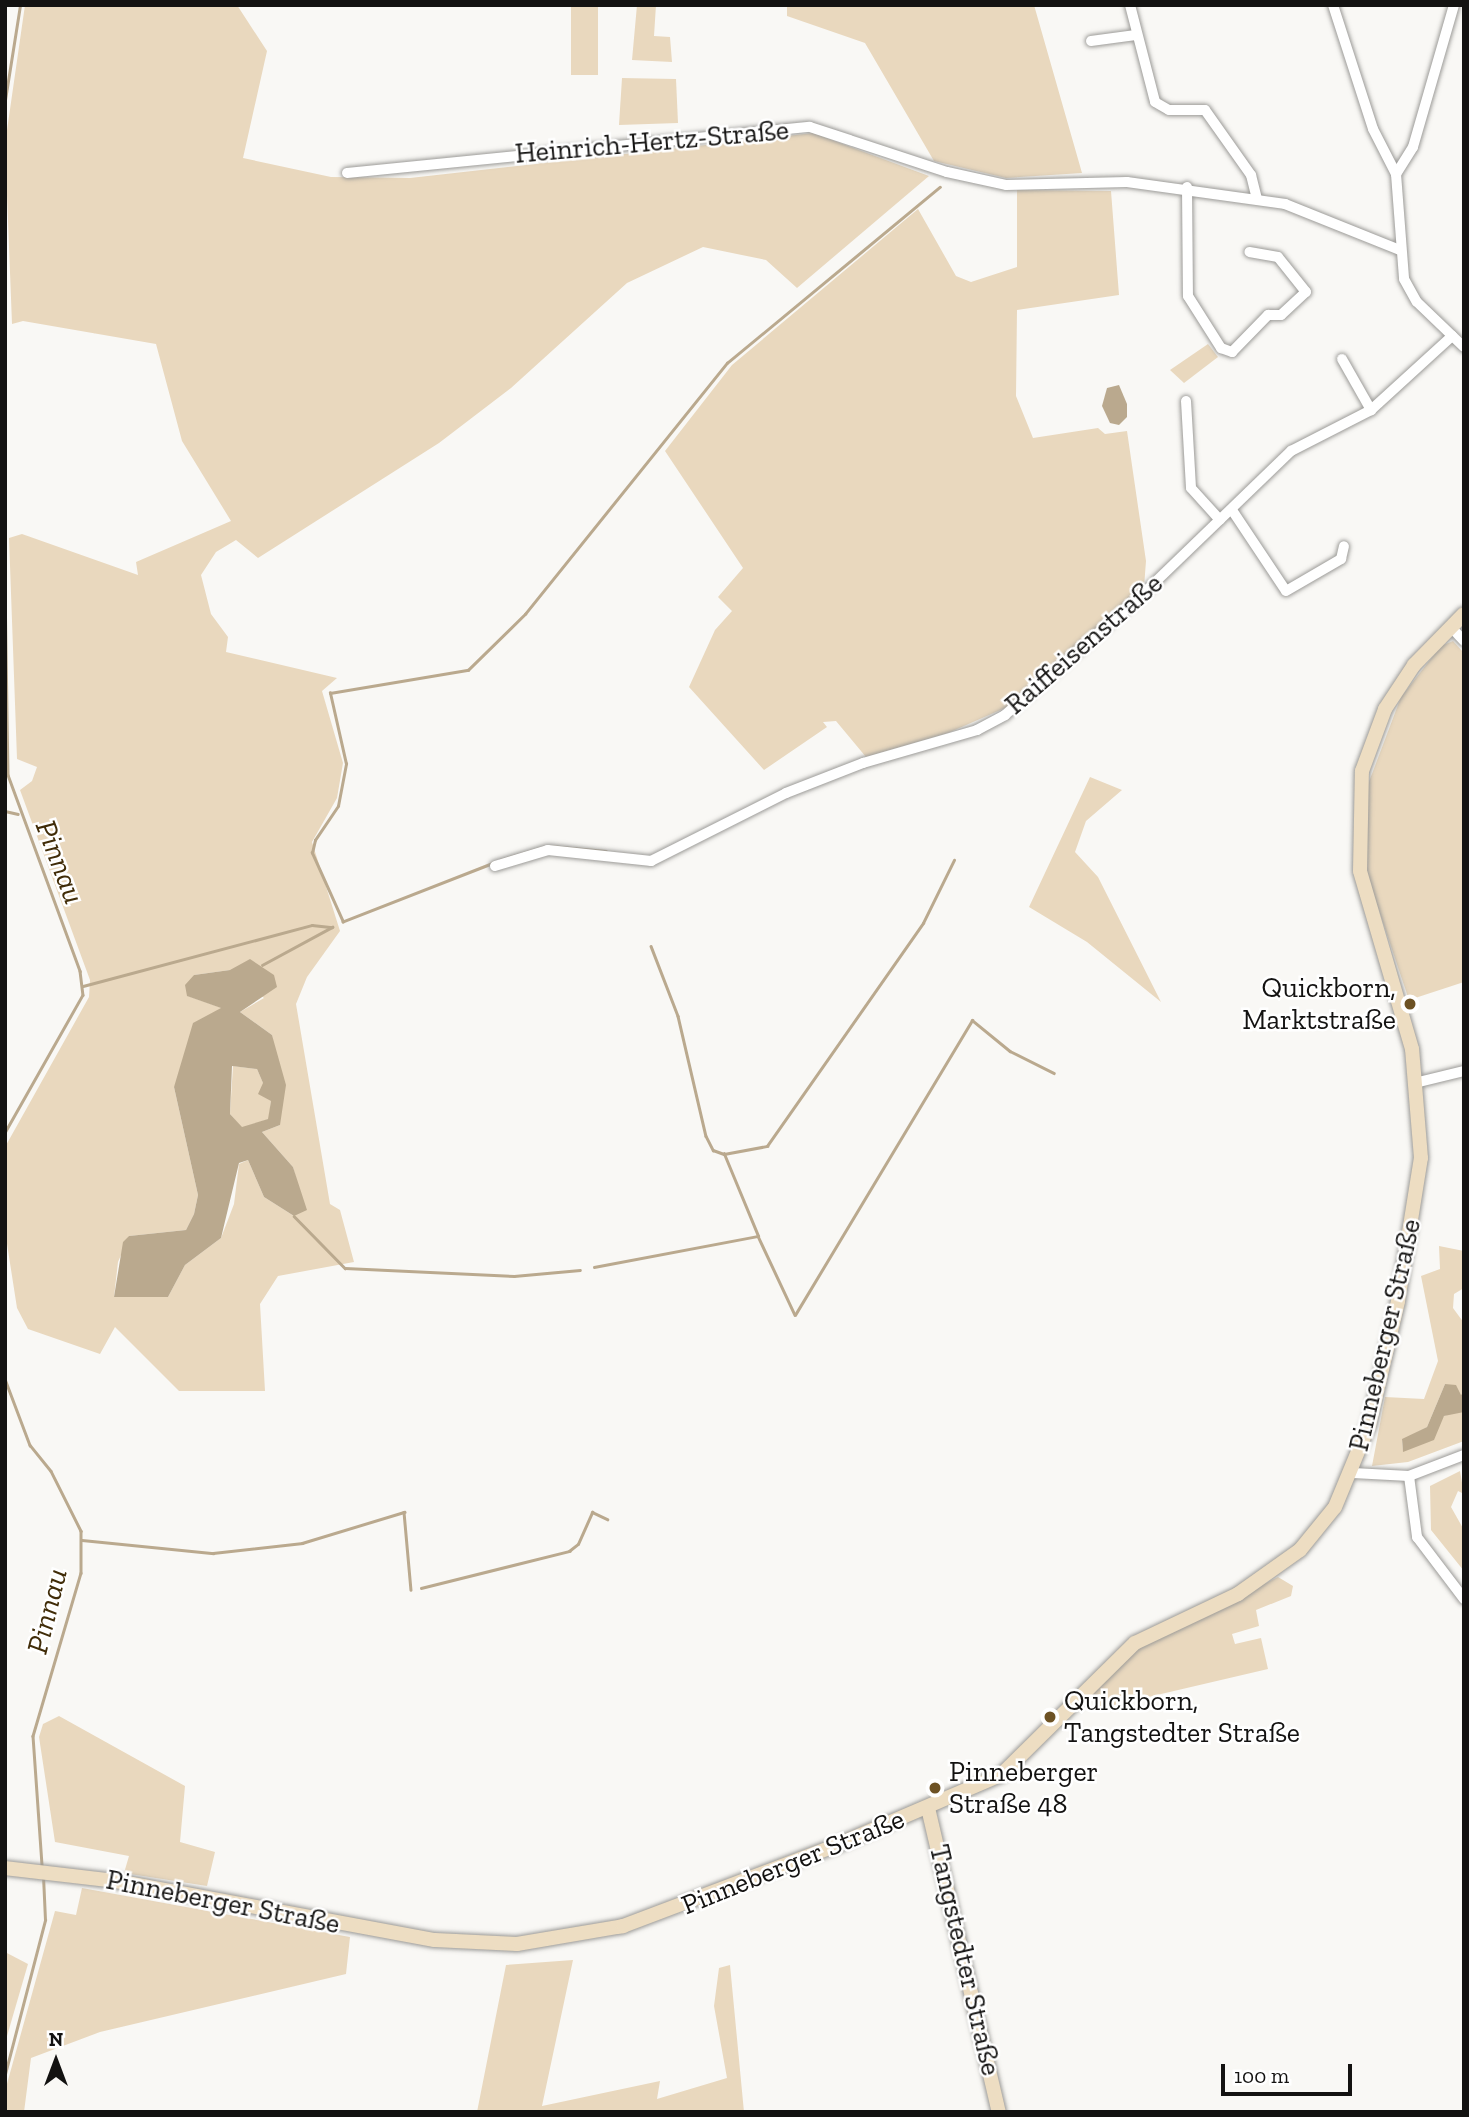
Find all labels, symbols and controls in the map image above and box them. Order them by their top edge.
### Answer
street label: Heinrich-Hertz-Straße [514,113,790,171]
street label: Raiffeisenstraße [998,567,1170,721]
water label: Pinnau [28,815,92,909]
place label: Quickborn, Marktstraße [1242,971,1396,1037]
marker: Quickborn, Marktstraße [1402,996,1418,1012]
street label: Pinneberger Straße [1342,1215,1428,1455]
water label: Pinnau [19,1565,75,1657]
place label: Quickborn, Tangstedter Straße [1064,1684,1300,1750]
marker: Quickborn, Tangstedter Straße [1042,1709,1058,1725]
place label: Pinneberger Straße 48 [949,1755,1098,1821]
marker: Pinneberger Straße 48 [927,1780,943,1796]
street label: Pinneberger Straße [677,1802,909,1922]
street label: Tangstedter Straße [922,1841,1008,2079]
street label: Pinneberger Straße [103,1863,343,1941]
north arrow [21,2026,91,2096]
text: N [49,2028,63,2051]
scale bar [1224,2050,1355,2094]
text: 100 m [1234,2063,1289,2088]

